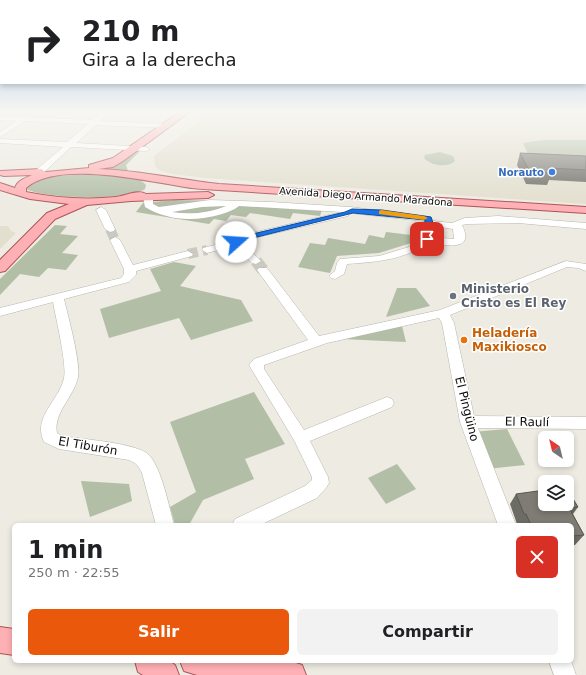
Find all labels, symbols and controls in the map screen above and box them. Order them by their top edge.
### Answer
text: 210 m [82,15,179,48]
icon: right [16,16,68,68]
text: Gira a la derecha [82,49,237,70]
place label: Norauto [498,167,544,178]
marker: Norauto [547,167,557,177]
street label: Avenida Diego Armando Maradona [279,185,453,208]
position arrow [215,221,257,263]
pin [410,222,444,256]
icon: arrive [416,228,438,250]
place label: Ministerio Cristo es El Rey [461,282,566,310]
marker: Ministerio Cristo es El Rey [448,291,458,301]
place label: Heladería Maxikiosco [472,326,547,354]
marker: Heladería Maxikiosco [459,335,469,345]
street label: El Pingüino [452,375,482,443]
street label: El Raulí [505,415,550,429]
north arrow [538,431,574,467]
map controls [538,431,574,511]
street label: El Tiburón [57,434,119,458]
button: layers [538,475,574,511]
text: 1 min [28,536,103,564]
button: close [516,536,558,578]
text: 250 m · 22:55 [28,565,119,580]
button: Salir [28,609,289,655]
button: Compartir [297,609,558,655]

